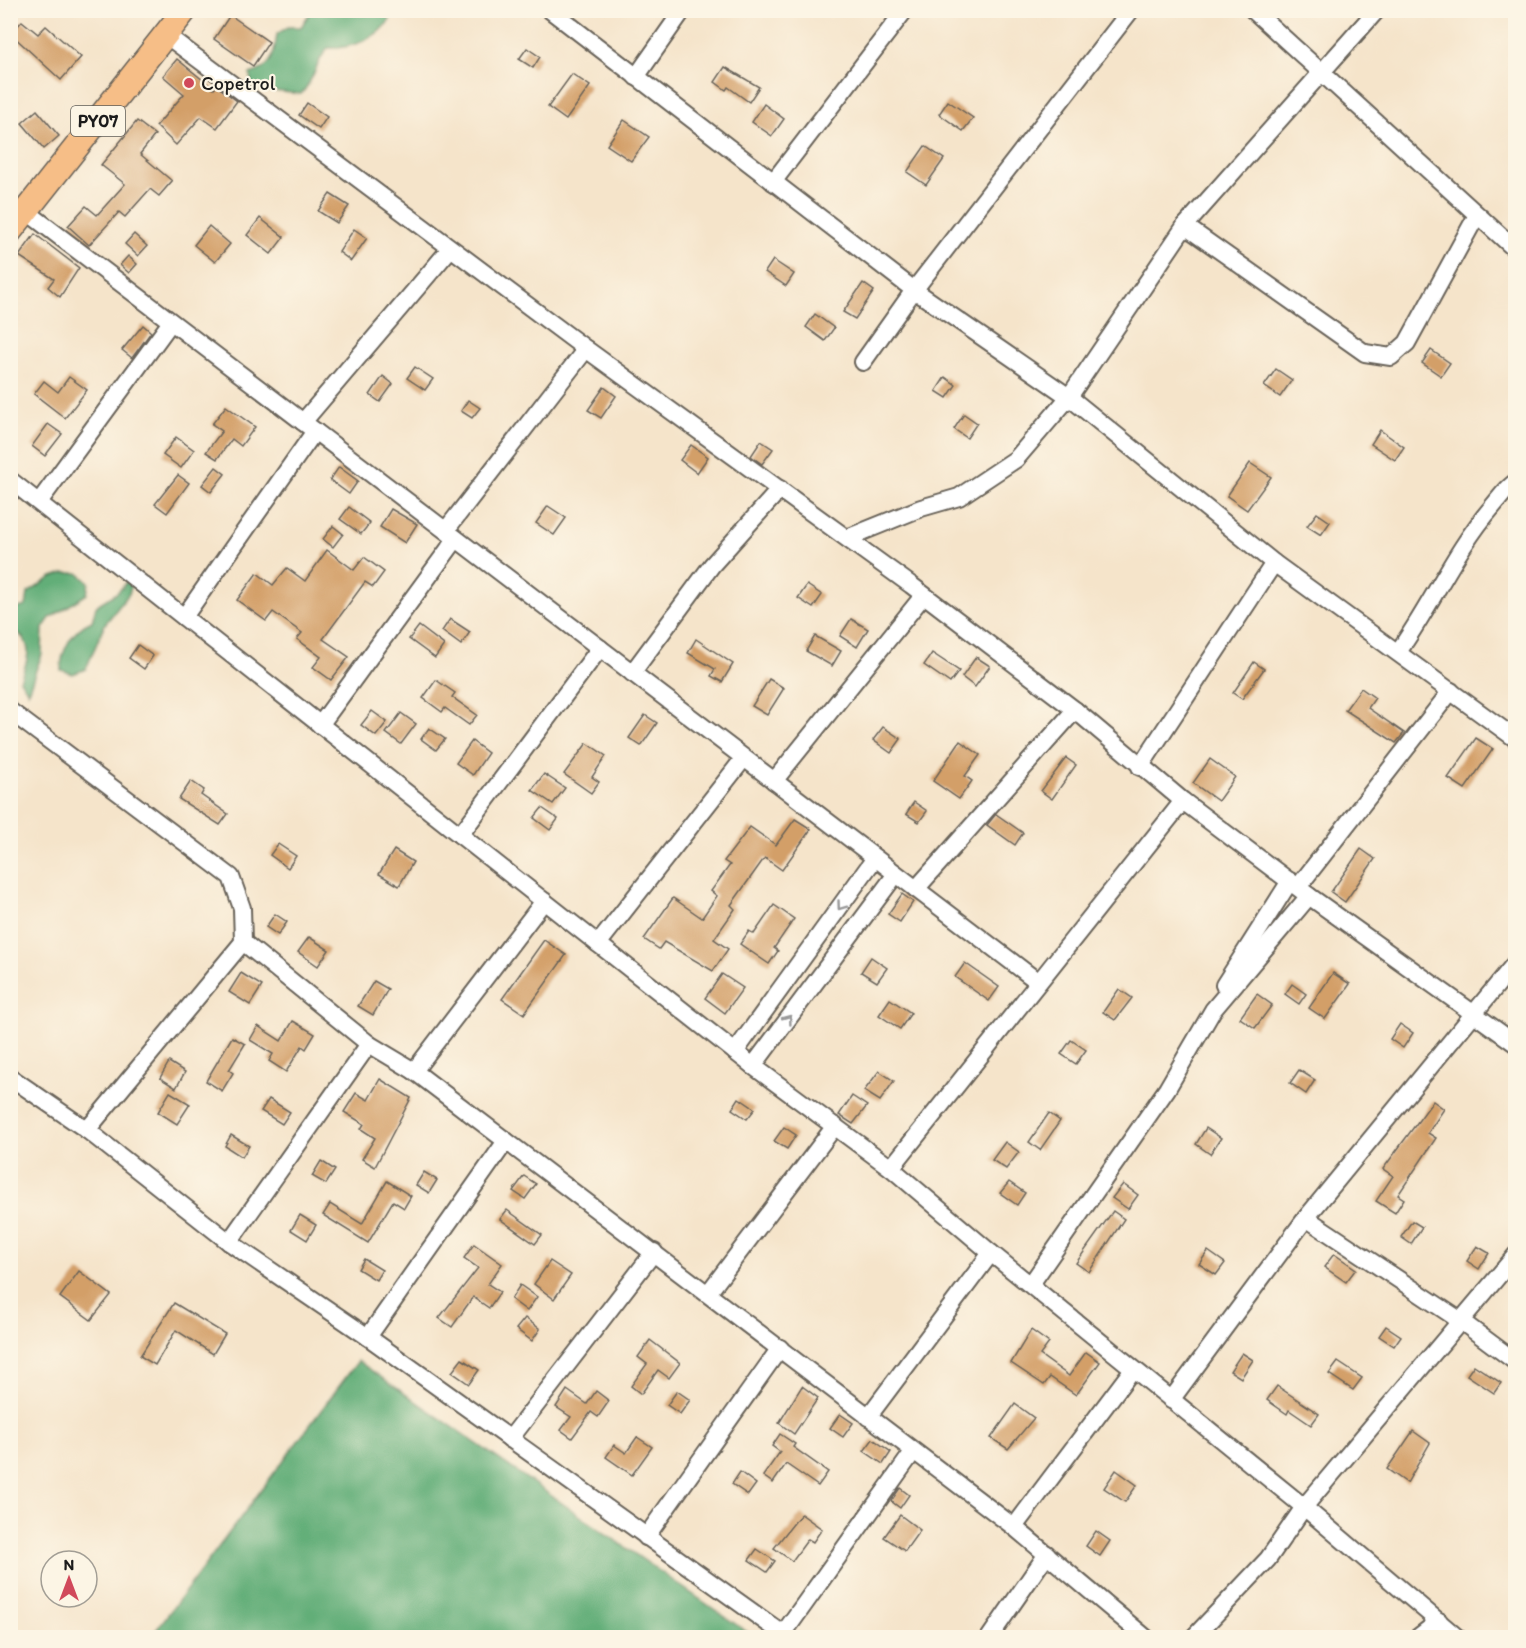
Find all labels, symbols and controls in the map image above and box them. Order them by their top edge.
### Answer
place label: Copetrol [201,71,276,95]
marker: Copetrol [182,76,196,90]
road number: PY07 [71,106,125,136]
one-way arrow [837,899,848,910]
one-way arrow [781,1015,792,1026]
north arrow [39,1549,99,1609]
text: N [64,1555,74,1574]

